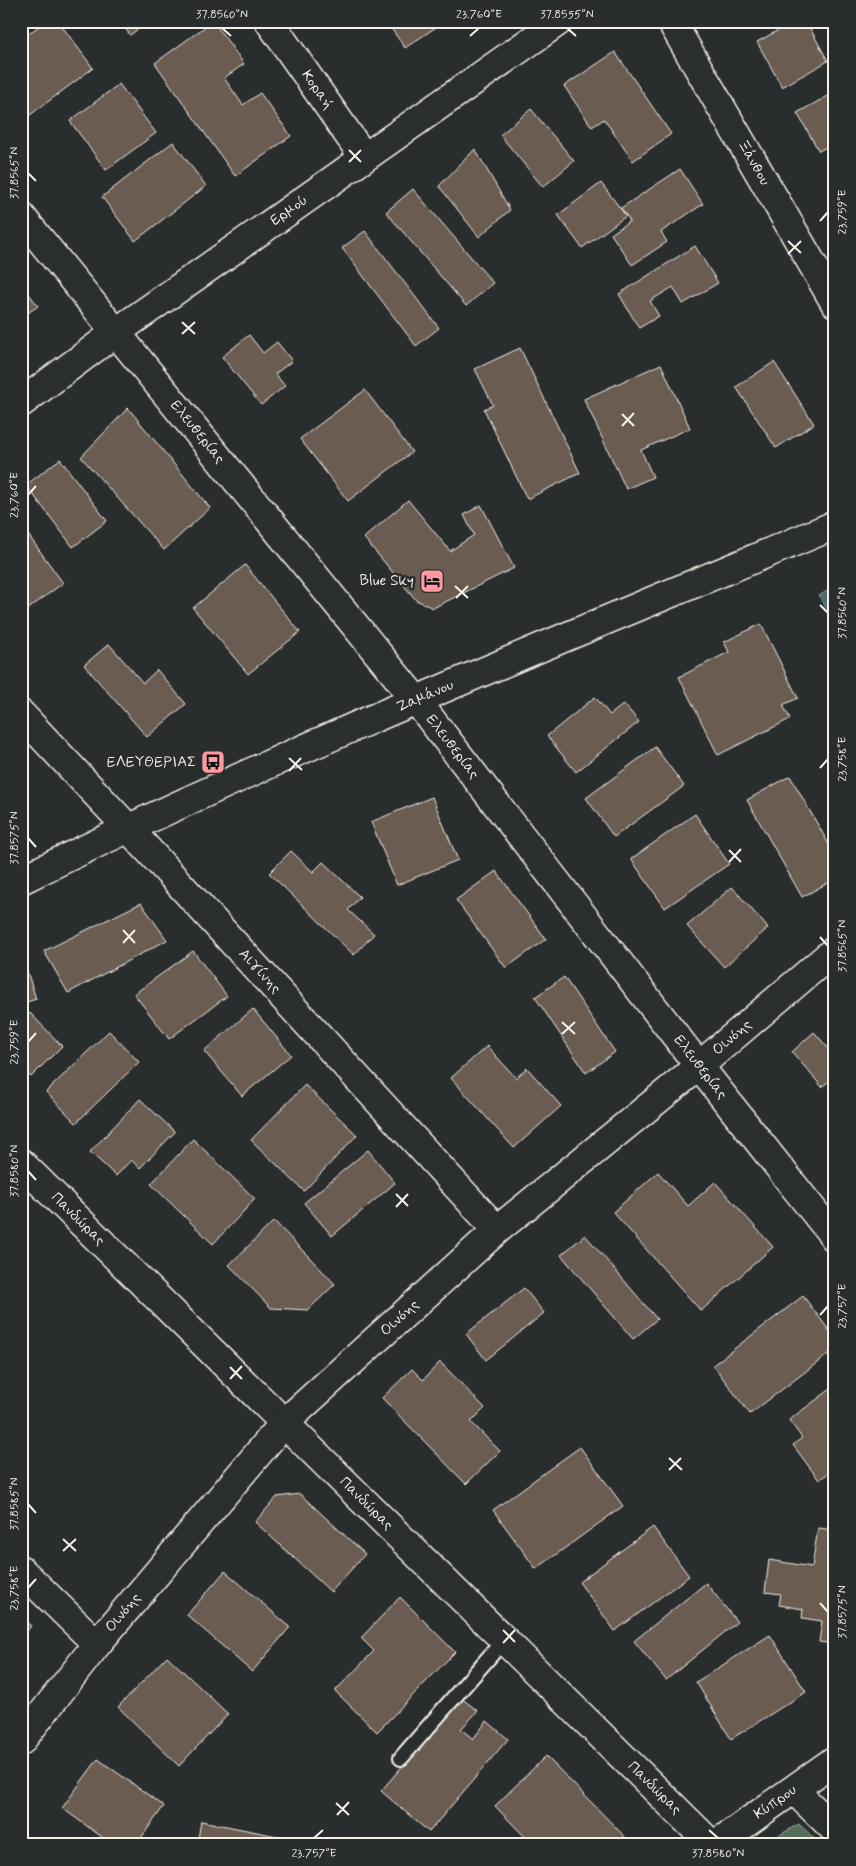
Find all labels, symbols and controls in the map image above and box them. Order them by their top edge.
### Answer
text: 37.8560°N [196,7,248,23]
text: 23.760°E [456,7,502,23]
text: 37.8555°N [540,7,594,23]
street label: Κοραή [296,66,338,114]
street label: Ξάνθου [732,136,775,189]
text: 37.8565°N [7,147,23,199]
text: 23.759°E [835,190,851,234]
street label: Ερμού [266,191,312,231]
street label: Ελευθερίας [165,396,230,468]
text: 23.760°E [7,472,23,518]
hotel icon: Blue Sky [419,568,445,594]
place label: Blue Sky [360,571,414,591]
text: 37.8560°N [835,587,851,639]
street label: Ζαμάνου [393,675,457,717]
street label: Ελευθερίας [421,710,484,784]
text: 23.758°E [835,736,851,782]
bus stop icon: ΕΛΕΥΘΕΡΙΑΣ [200,749,226,775]
place label: ΕΛΕΥΘΕΡΙΑΣ [107,752,196,772]
text: 37.8575°N [7,811,23,865]
text: 37.8565°N [835,920,851,972]
street label: Αιγίνης [234,945,286,998]
street label: Οινόης [708,1015,757,1060]
text: 23.759°E [7,1020,23,1064]
street label: Ελευθερίας [669,1031,732,1104]
text: 37.8580°N [7,1145,23,1197]
street label: Πανδώρας [47,1188,110,1251]
text: 23.757°E [835,1283,851,1329]
street label: Οινόης [376,1295,424,1341]
street label: Πανδώρας [335,1473,398,1535]
text: 37.8585°N [7,1477,23,1531]
text: 23.758°E [7,1565,23,1611]
text: 37.8575°N [835,1585,851,1639]
street label: Οινόης [101,1589,146,1637]
street label: Πανδώρας [623,1757,686,1820]
street label: Κύπρου [750,1780,801,1824]
text: 23.757°E [291,1846,337,1862]
text: 37.8580°N [692,1846,744,1862]

